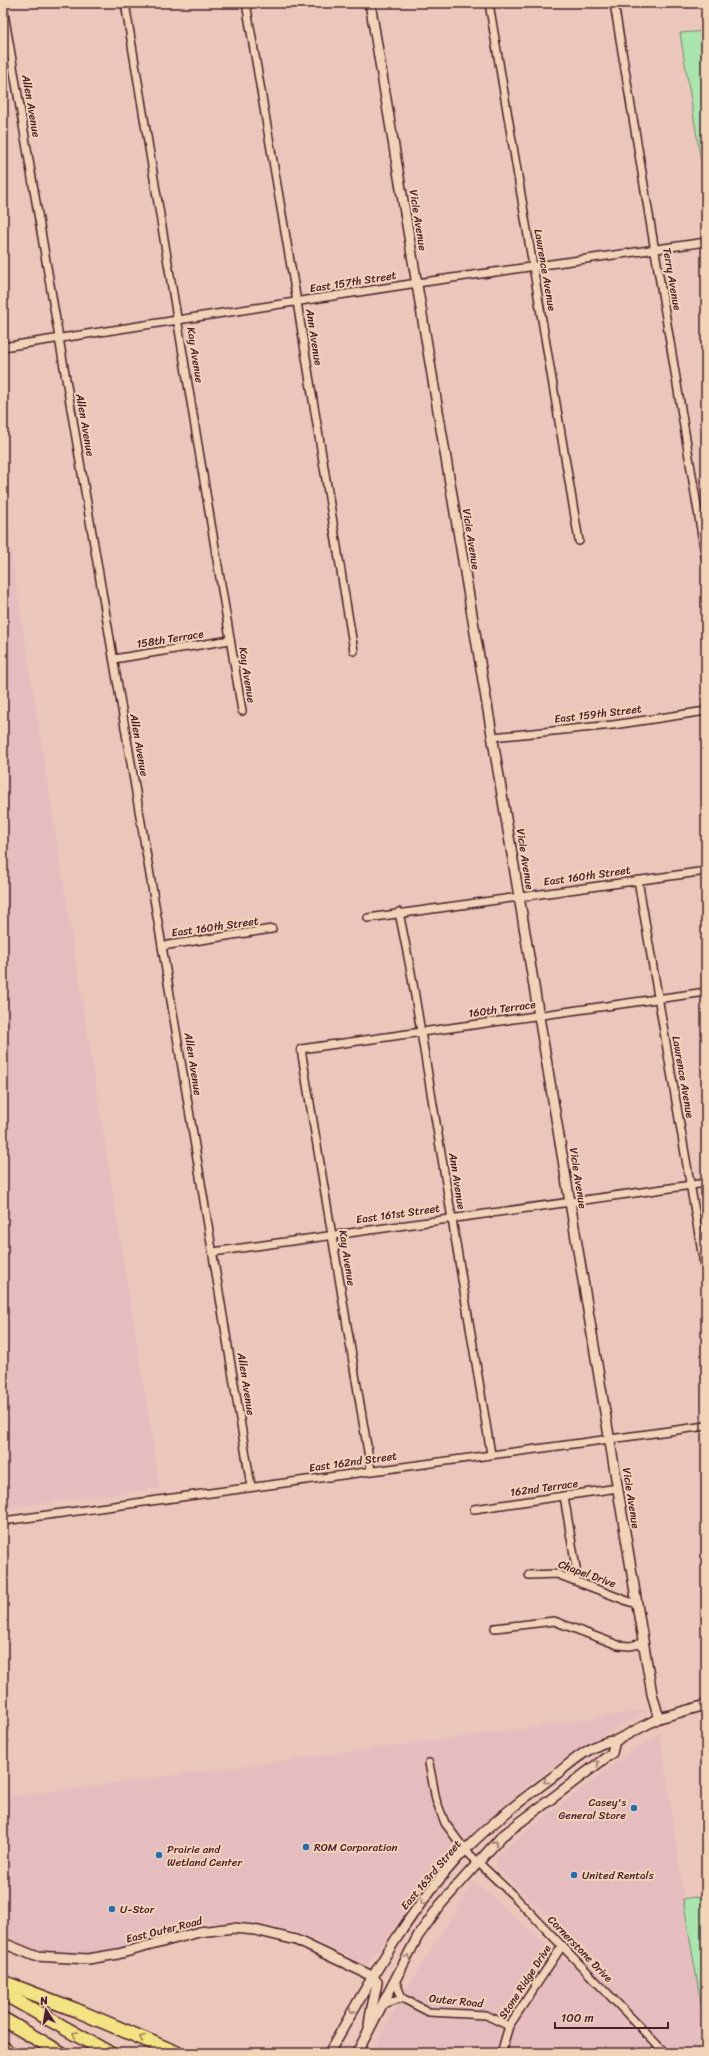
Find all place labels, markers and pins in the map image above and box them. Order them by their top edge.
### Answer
place label: Casey's General Store [558,1793,626,1825]
marker: Casey's General Store [629,1803,639,1813]
place label: ROM Corporation [314,1838,398,1857]
place label: Prairie and Wetland Center [167,1840,243,1872]
marker: ROM Corporation [301,1842,311,1852]
marker: Prairie and Wetland Center [154,1850,164,1860]
place label: United Rentals [582,1866,655,1885]
marker: United Rentals [569,1870,579,1880]
place label: U-Stor [120,1900,156,1919]
marker: U-Stor [107,1904,117,1914]

